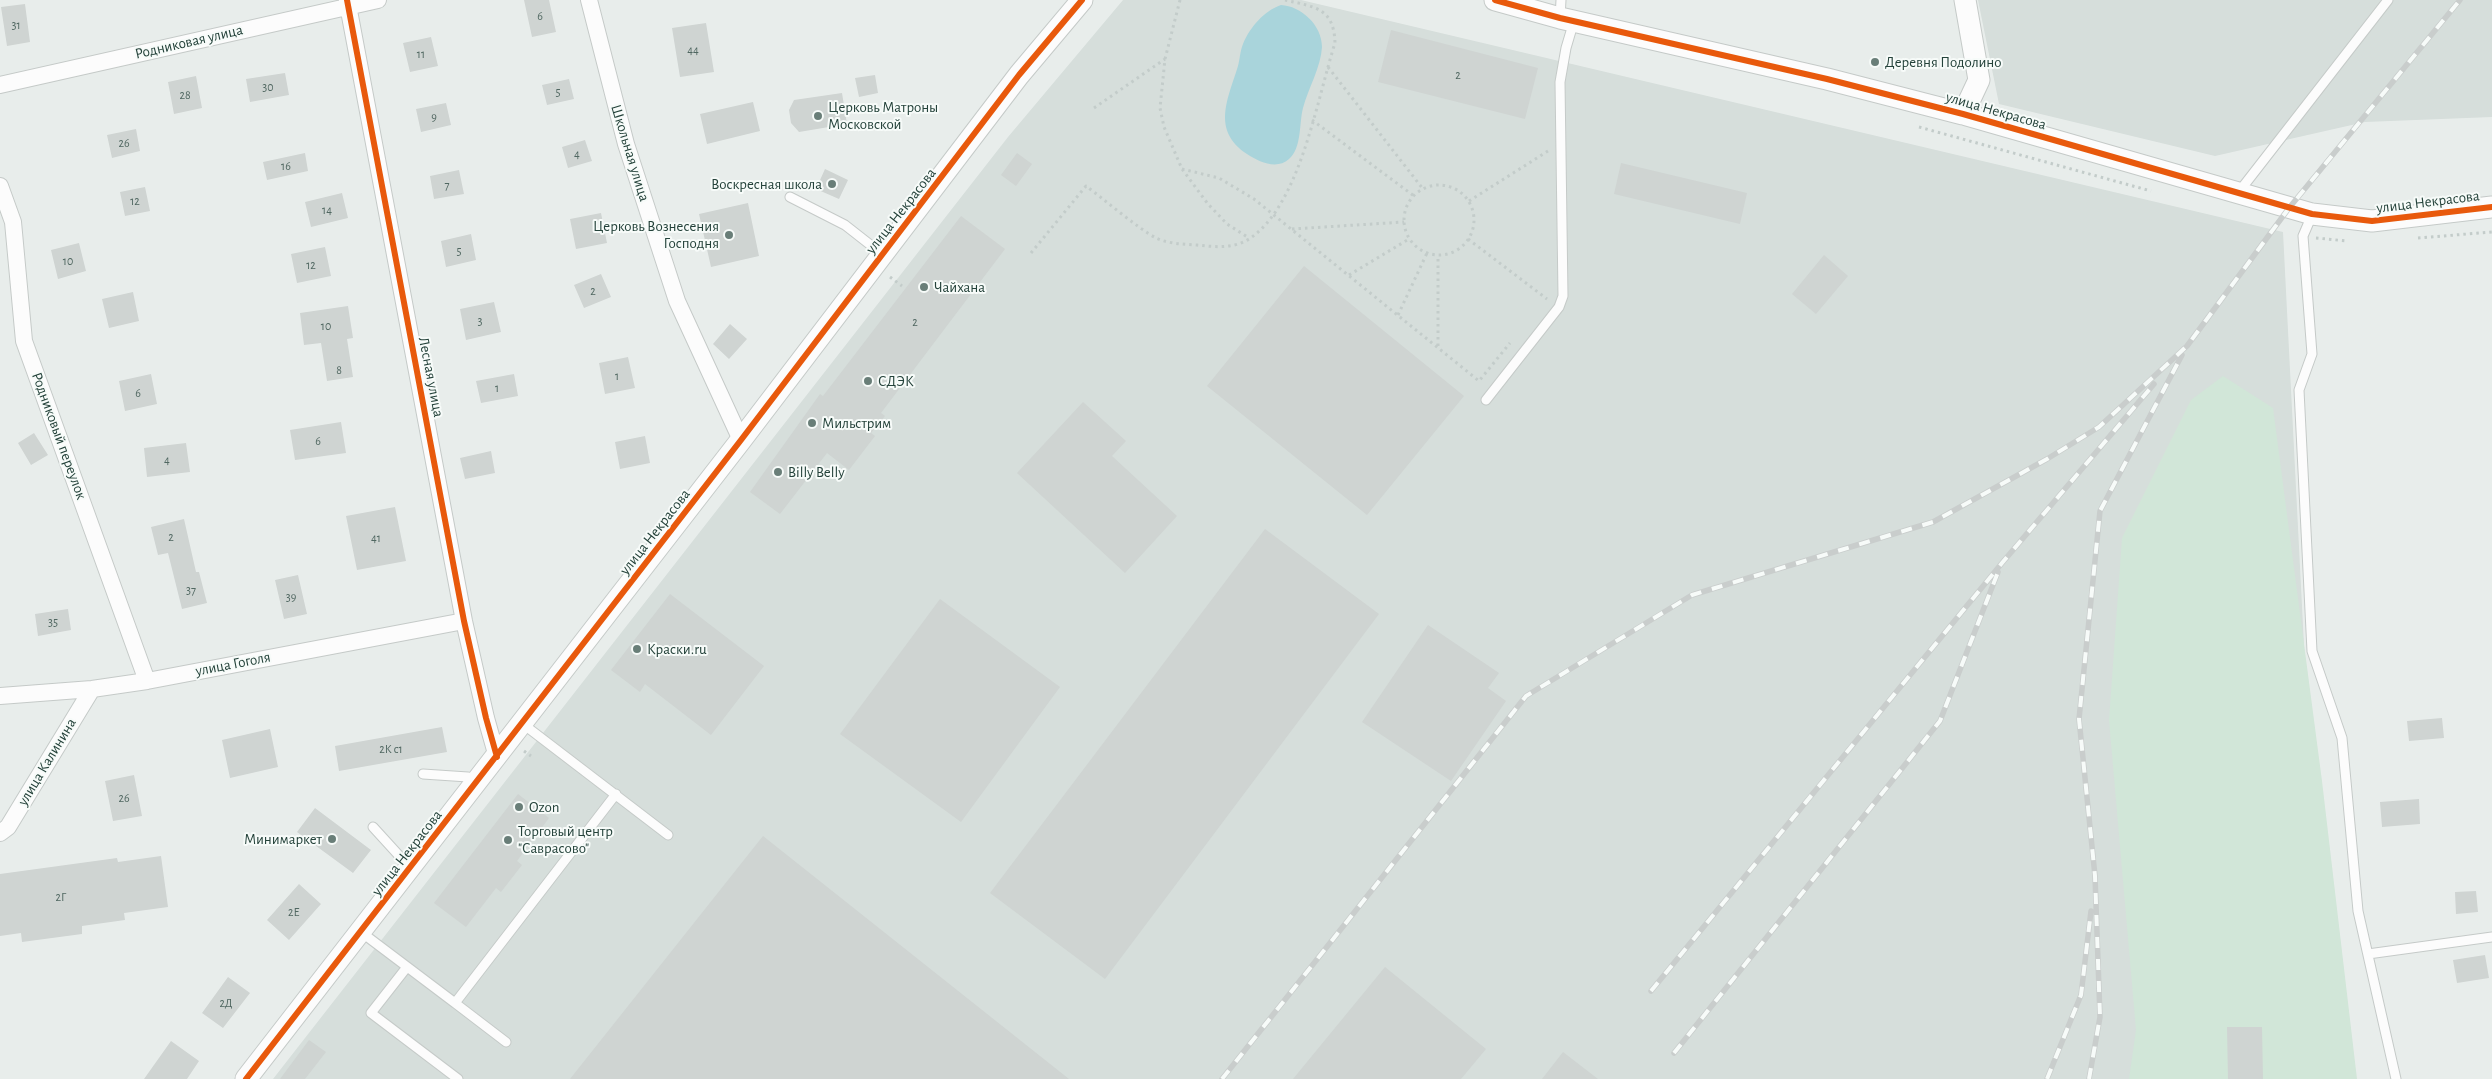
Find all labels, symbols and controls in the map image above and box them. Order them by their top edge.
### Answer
house number: 6 [537,9,543,23]
house number: 31 [11,18,21,32]
street label: Родниковая улица [133,21,245,63]
house number: 44 [687,43,699,57]
house number: 11 [417,47,425,61]
place label: Деревня Подолино [1885,53,2002,71]
marker: Деревня Подолино [1869,56,1881,68]
house number: 2 [1455,68,1461,82]
house number: 30 [262,80,274,94]
house number: 5 [555,85,561,99]
house number: 28 [179,88,191,102]
street label: улица Некрасова [1944,88,2048,134]
place label: Церковь Матроны Московской [828,98,938,133]
street label: Школьная улица [607,102,653,204]
house number: 9 [431,110,437,124]
marker: Церковь Матроны Московской [812,110,824,122]
house number: 26 [118,136,130,150]
house number: 4 [574,147,580,161]
house number: 16 [281,159,291,173]
street label: улица Некрасова [862,165,940,257]
place label: Воскресная школа [711,175,822,193]
house number: 7 [444,178,450,192]
marker: Воскресная школа [826,178,838,190]
street label: улица Некрасова [2375,187,2481,217]
house number: 12 [130,194,140,208]
house number: 14 [322,203,332,217]
place label: Церковь Вознесения Господня [593,217,719,252]
marker: Церковь Вознесения Господня [723,229,735,241]
house number: 5 [456,244,462,258]
house number: 10 [63,254,73,268]
house number: 12 [306,258,316,272]
place label: Чайхана [934,278,985,296]
marker: Чайхана [918,281,930,293]
house number: 2 [590,284,596,298]
house number: 3 [478,314,482,328]
house number: 2 [912,315,918,329]
house number: 10 [321,319,331,333]
street label: Лесная улица [414,335,448,419]
house number: 8 [336,363,342,377]
house number: 1 [615,369,619,383]
street label: Родниковый переулок [28,370,90,502]
place label: СДЭК [878,372,914,390]
marker: СДЭК [862,375,874,387]
house number: 1 [495,381,499,395]
house number: 6 [135,386,141,400]
place label: Мильстрим [822,414,891,432]
marker: Мильстрим [806,417,818,429]
house number: 6 [315,434,321,448]
house number: 4 [164,453,170,467]
place label: Billy Belly [788,463,845,481]
marker: Billy Belly [772,466,784,478]
street label: улица Некрасова [616,486,694,578]
house number: 2 [168,530,174,544]
house number: 41 [371,531,381,545]
house number: 37 [186,583,196,597]
house number: 39 [286,590,296,604]
house number: 35 [48,615,58,629]
place label: Краски.ru [647,640,707,658]
marker: Краски.ru [631,643,643,655]
street label: улица Гоголя [194,648,272,680]
street label: улица Калинина [14,715,80,809]
house number: 2К с1 [379,742,403,756]
house number: 26 [118,791,130,805]
place label: Ozon [529,798,559,816]
marker: Ozon [513,801,525,813]
street label: улица Некрасова [368,807,446,899]
place label: Торговый центр "Саврасово" [518,822,613,857]
place label: Минимаркет [244,830,322,848]
marker: Минимаркет [326,833,338,845]
marker: Торговый центр "Саврасово" [502,834,514,846]
house number: 2Г [56,890,66,904]
house number: 2Е [288,905,300,919]
house number: 2Д [219,996,233,1010]

